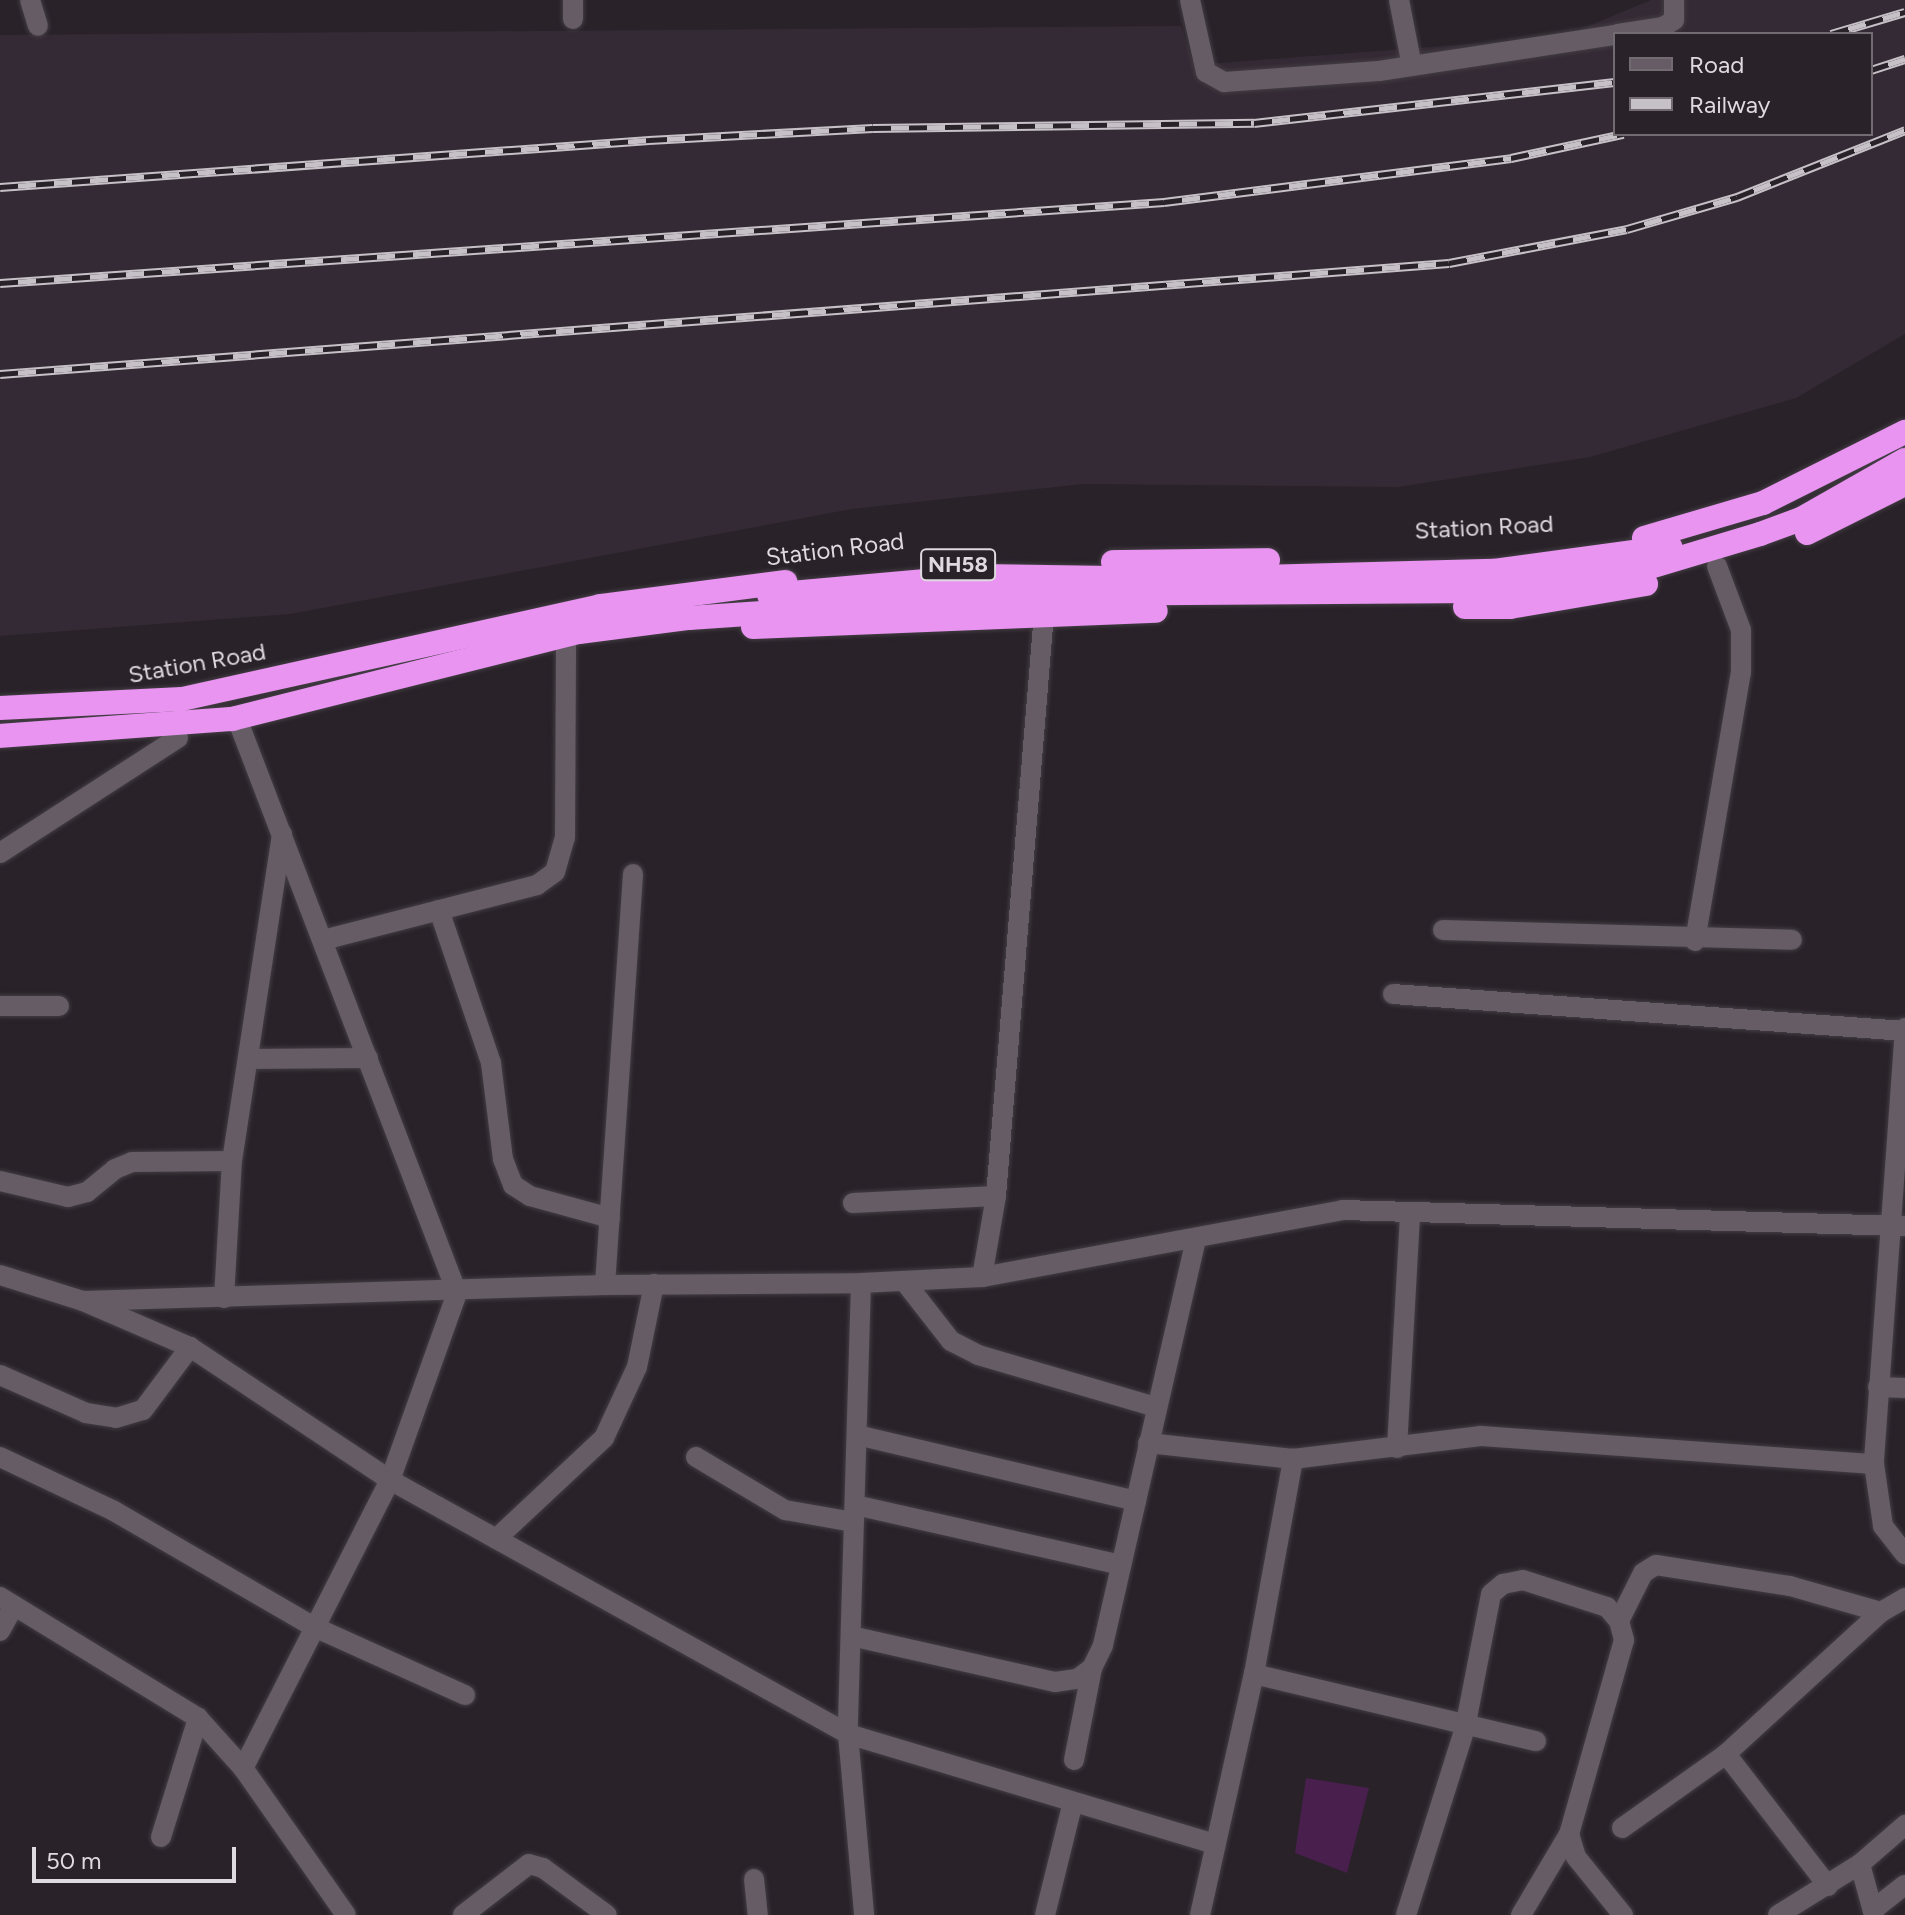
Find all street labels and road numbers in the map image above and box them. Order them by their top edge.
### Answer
street label: Station Road [1414,509,1554,545]
street label: Station Road [764,526,906,572]
road number: NH58 [920,547,996,583]
street label: Station Road [126,637,268,689]

